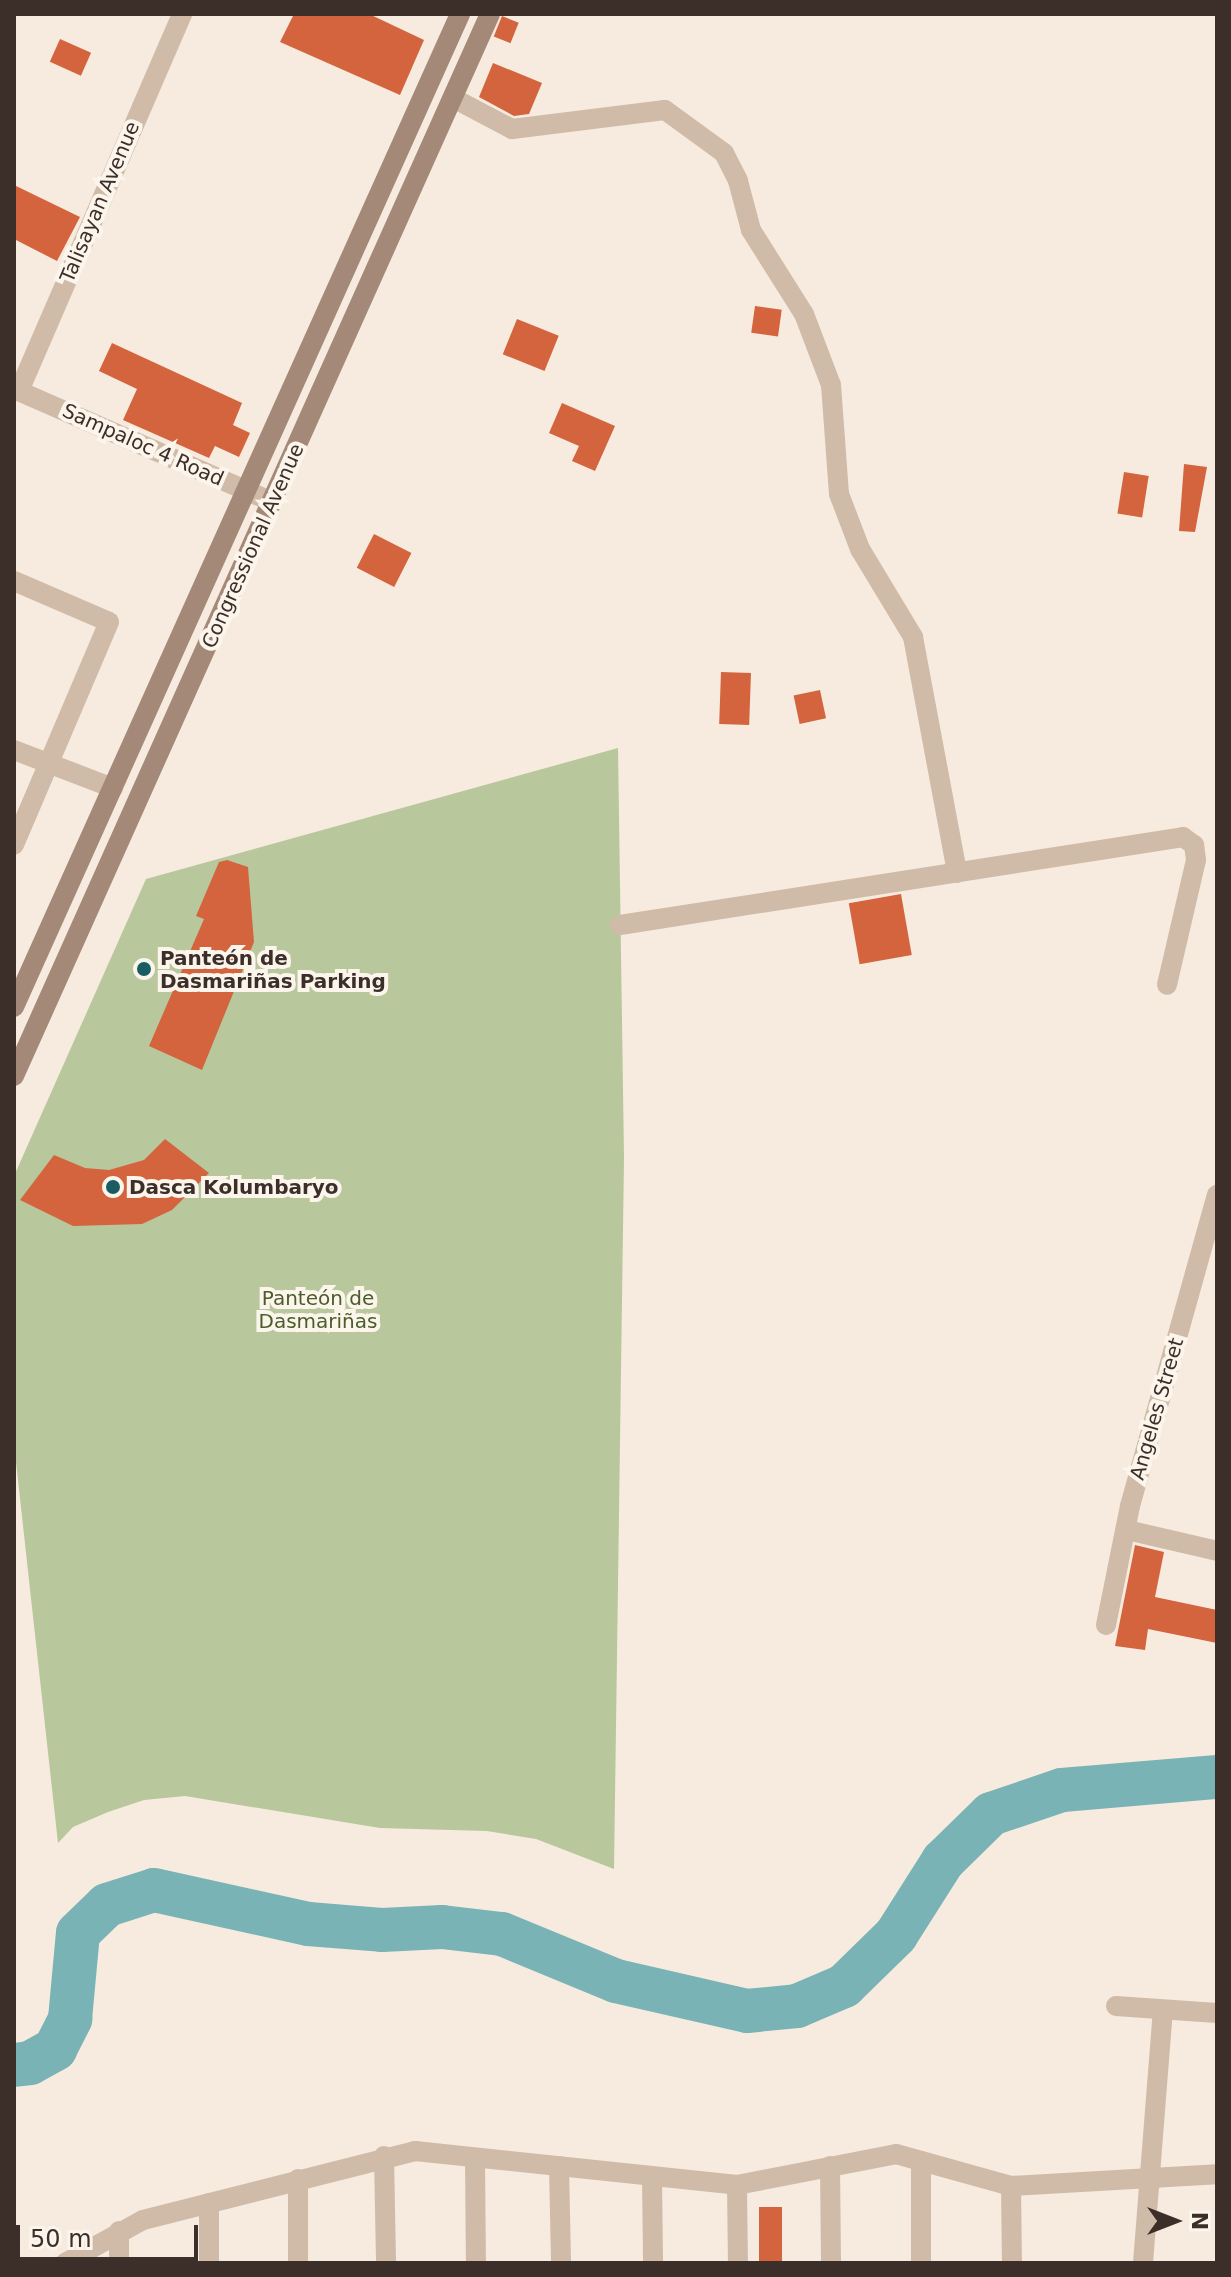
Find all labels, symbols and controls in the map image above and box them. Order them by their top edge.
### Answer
street label: Talisayan Avenue [55,118,145,286]
street label: Sampaloc 4 Road [59,399,227,491]
street label: Congressional Avenue [197,440,309,652]
place label: Panteón de Dasmariñas Parking [160,946,386,993]
marker: Panteón de Dasmariñas Parking [135,960,153,978]
place label: Dasca Kolumbaryo [129,1175,339,1199]
marker: Dasca Kolumbaryo [104,1178,122,1196]
park label: Panteón de Dasmariñas [259,1287,377,1334]
street label: Angeles Street [1125,1335,1189,1483]
north arrow [1135,2181,1215,2261]
scale bar [20,2209,202,2259]
text: N [1187,2212,1212,2230]
text: 50 m [30,2225,92,2253]

